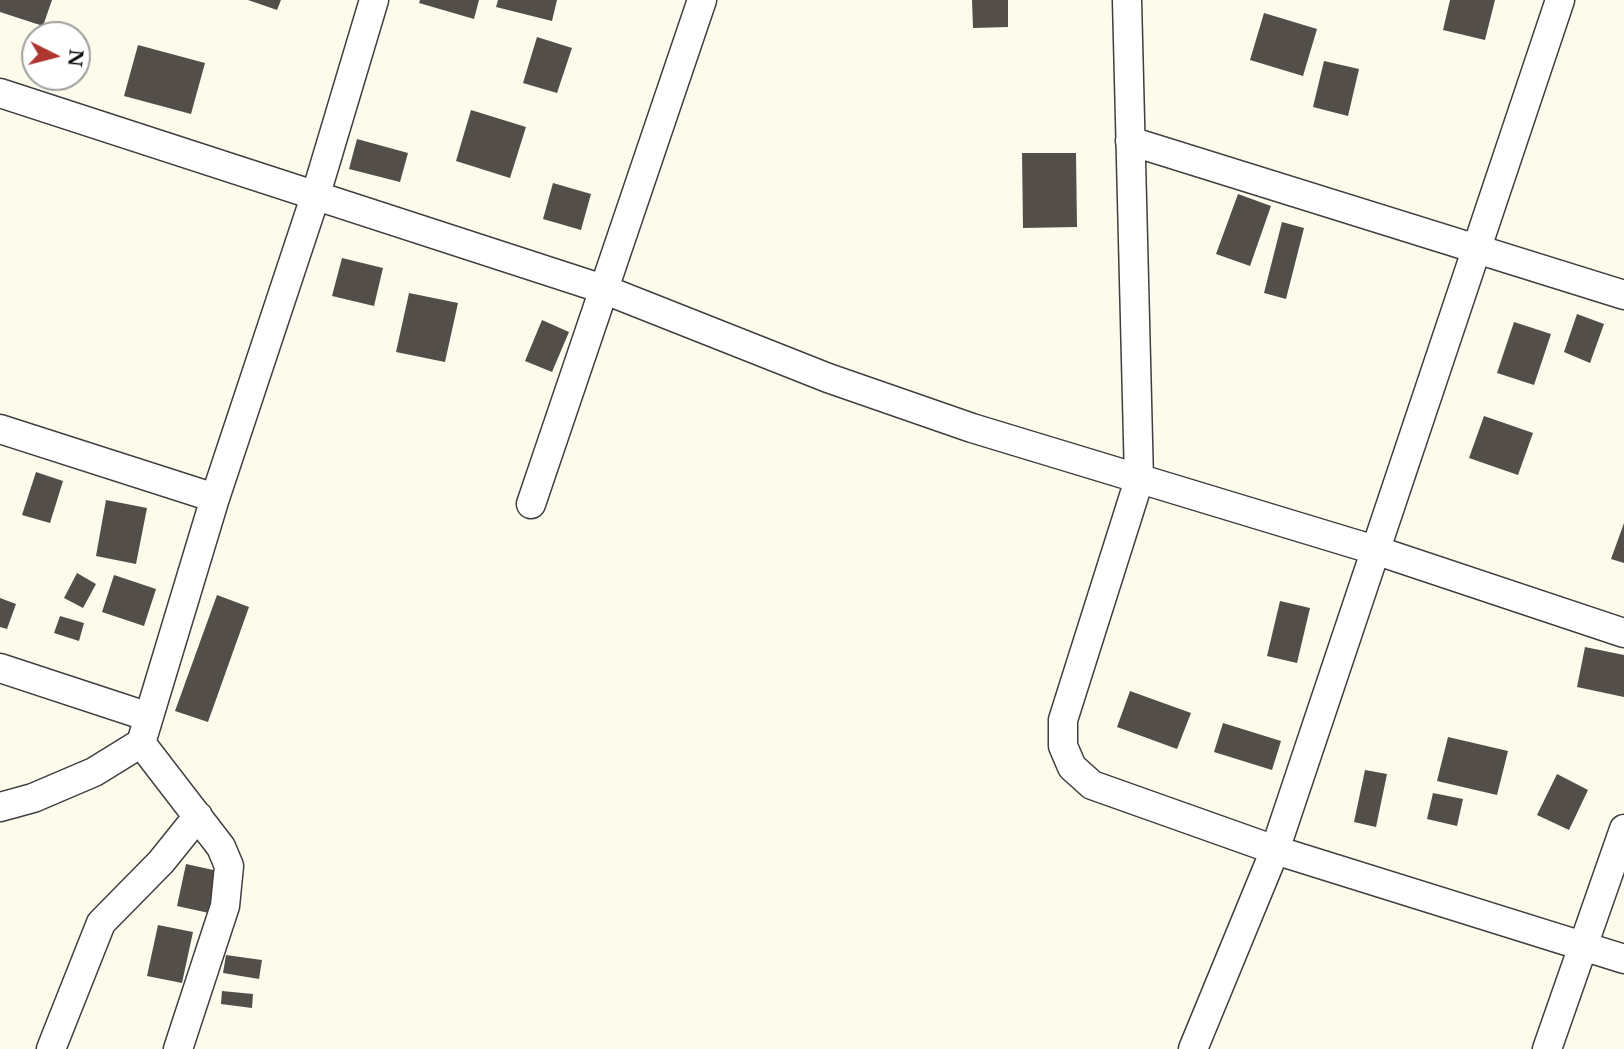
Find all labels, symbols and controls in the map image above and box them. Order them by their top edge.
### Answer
north arrow [21,21,91,91]
text: N [63,48,88,68]

